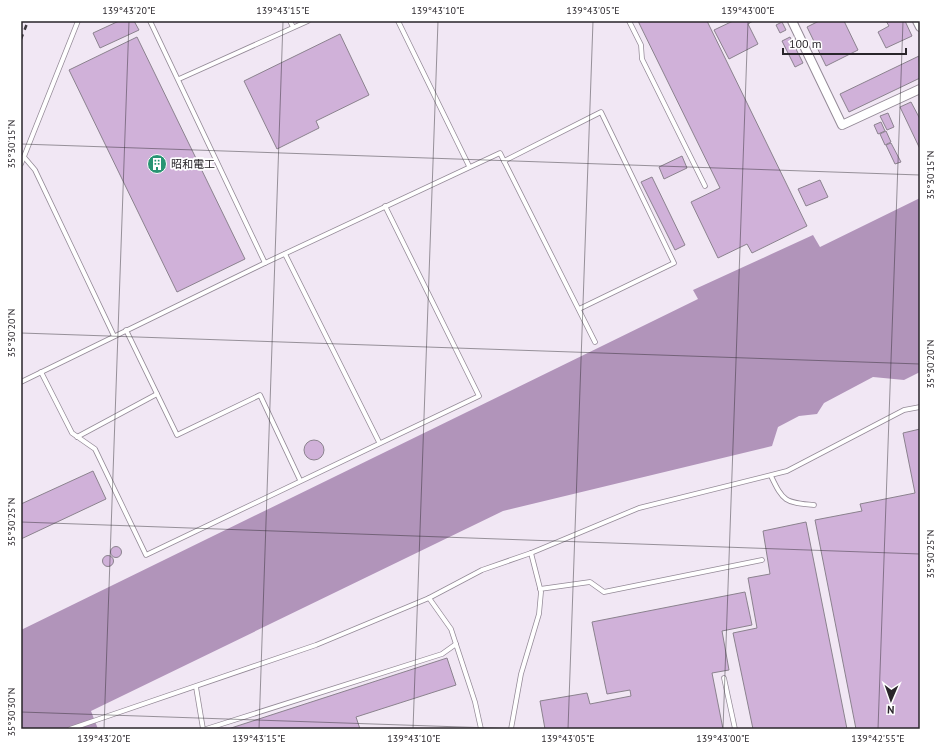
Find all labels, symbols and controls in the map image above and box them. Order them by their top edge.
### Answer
text: 139°43'20"E [102,4,156,17]
text: 139°43'15"E [256,4,310,17]
text: 139°43'10"E [411,4,465,17]
text: 139°43'05"E [566,4,620,17]
text: 139°43'00"E [721,4,775,17]
scale bar [783,30,906,56]
text: 100 m [789,36,822,51]
text: 35°30'15"N [5,119,18,169]
text: 35°30'15"N [924,150,937,200]
building icon: 昭和電工 [146,153,168,175]
place label: 昭和電工 [171,157,215,171]
text: 35°30'20"N [5,308,18,358]
text: 35°30'20"N [924,339,937,389]
text: 35°30'25"N [5,497,18,547]
text: 35°30'25"N [924,529,937,579]
north arrow [871,680,911,720]
text: 35°30'30"N [5,687,18,737]
text: N [887,703,895,717]
text: 139°43'20"E [77,732,131,745]
text: 139°43'15"E [232,732,286,745]
text: 139°43'10"E [387,732,441,745]
text: 139°43'05"E [541,732,595,745]
text: 139°43'00"E [696,732,750,745]
text: 139°42'55"E [851,732,905,745]

